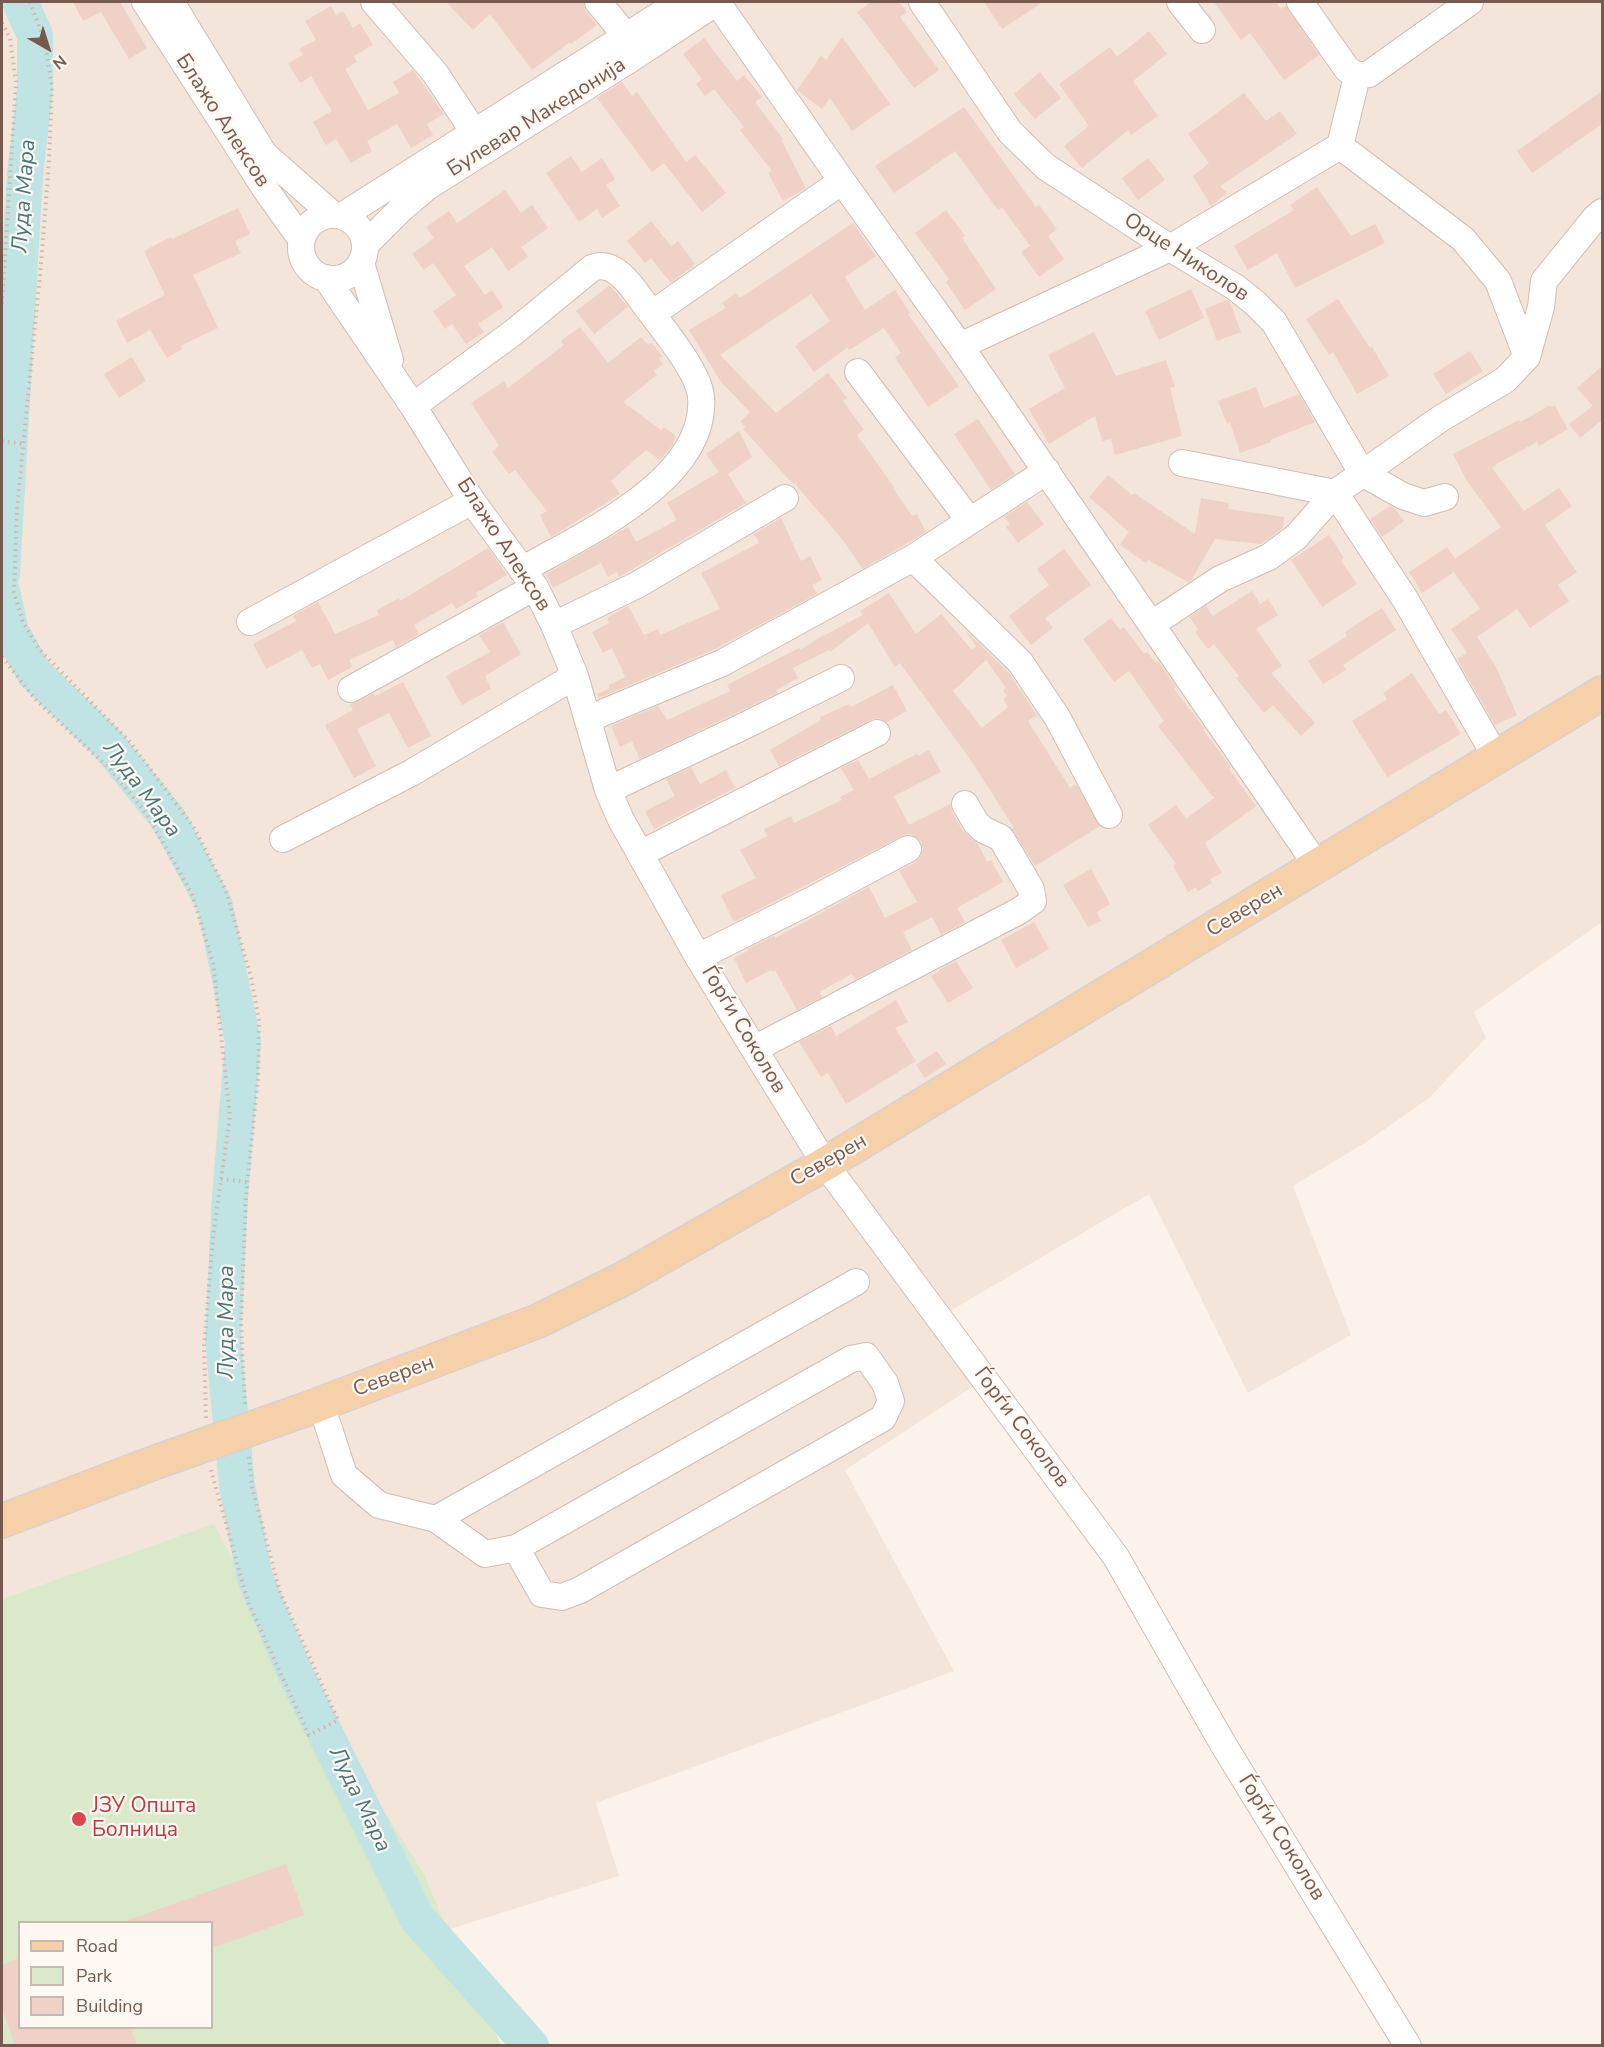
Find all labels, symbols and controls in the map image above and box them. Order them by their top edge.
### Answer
north arrow [18,18,78,78]
text: N [48,50,71,74]
street label: Блажо Алексов [169,50,275,192]
street label: Булевар Македонија [443,53,631,183]
water label: Луда Мара [8,138,42,254]
street label: Орце Николов [1119,208,1253,308]
street label: Блажо Алексов [450,474,556,616]
water label: Луда Мара [96,737,186,843]
street label: Северен [1202,878,1288,944]
street label: Ѓорѓи Соколов [695,962,791,1098]
street label: Северен [786,1129,872,1193]
water label: Луда Мара [215,1265,241,1379]
street label: Северен [350,1351,438,1403]
street label: Ѓорѓи Соколов [968,1363,1074,1493]
water label: Луда Мара [322,1743,396,1857]
street label: Ѓорѓи Соколов [1232,1770,1330,1906]
place label: ЈЗУ Општа Болница [92,1794,196,1844]
marker: ЈЗУ Општа Болница [70,1810,88,1828]
legend [18,1921,213,2029]
text: Road [76,1934,118,1958]
text: Park [76,1964,112,1988]
text: Building [76,1994,143,2018]

